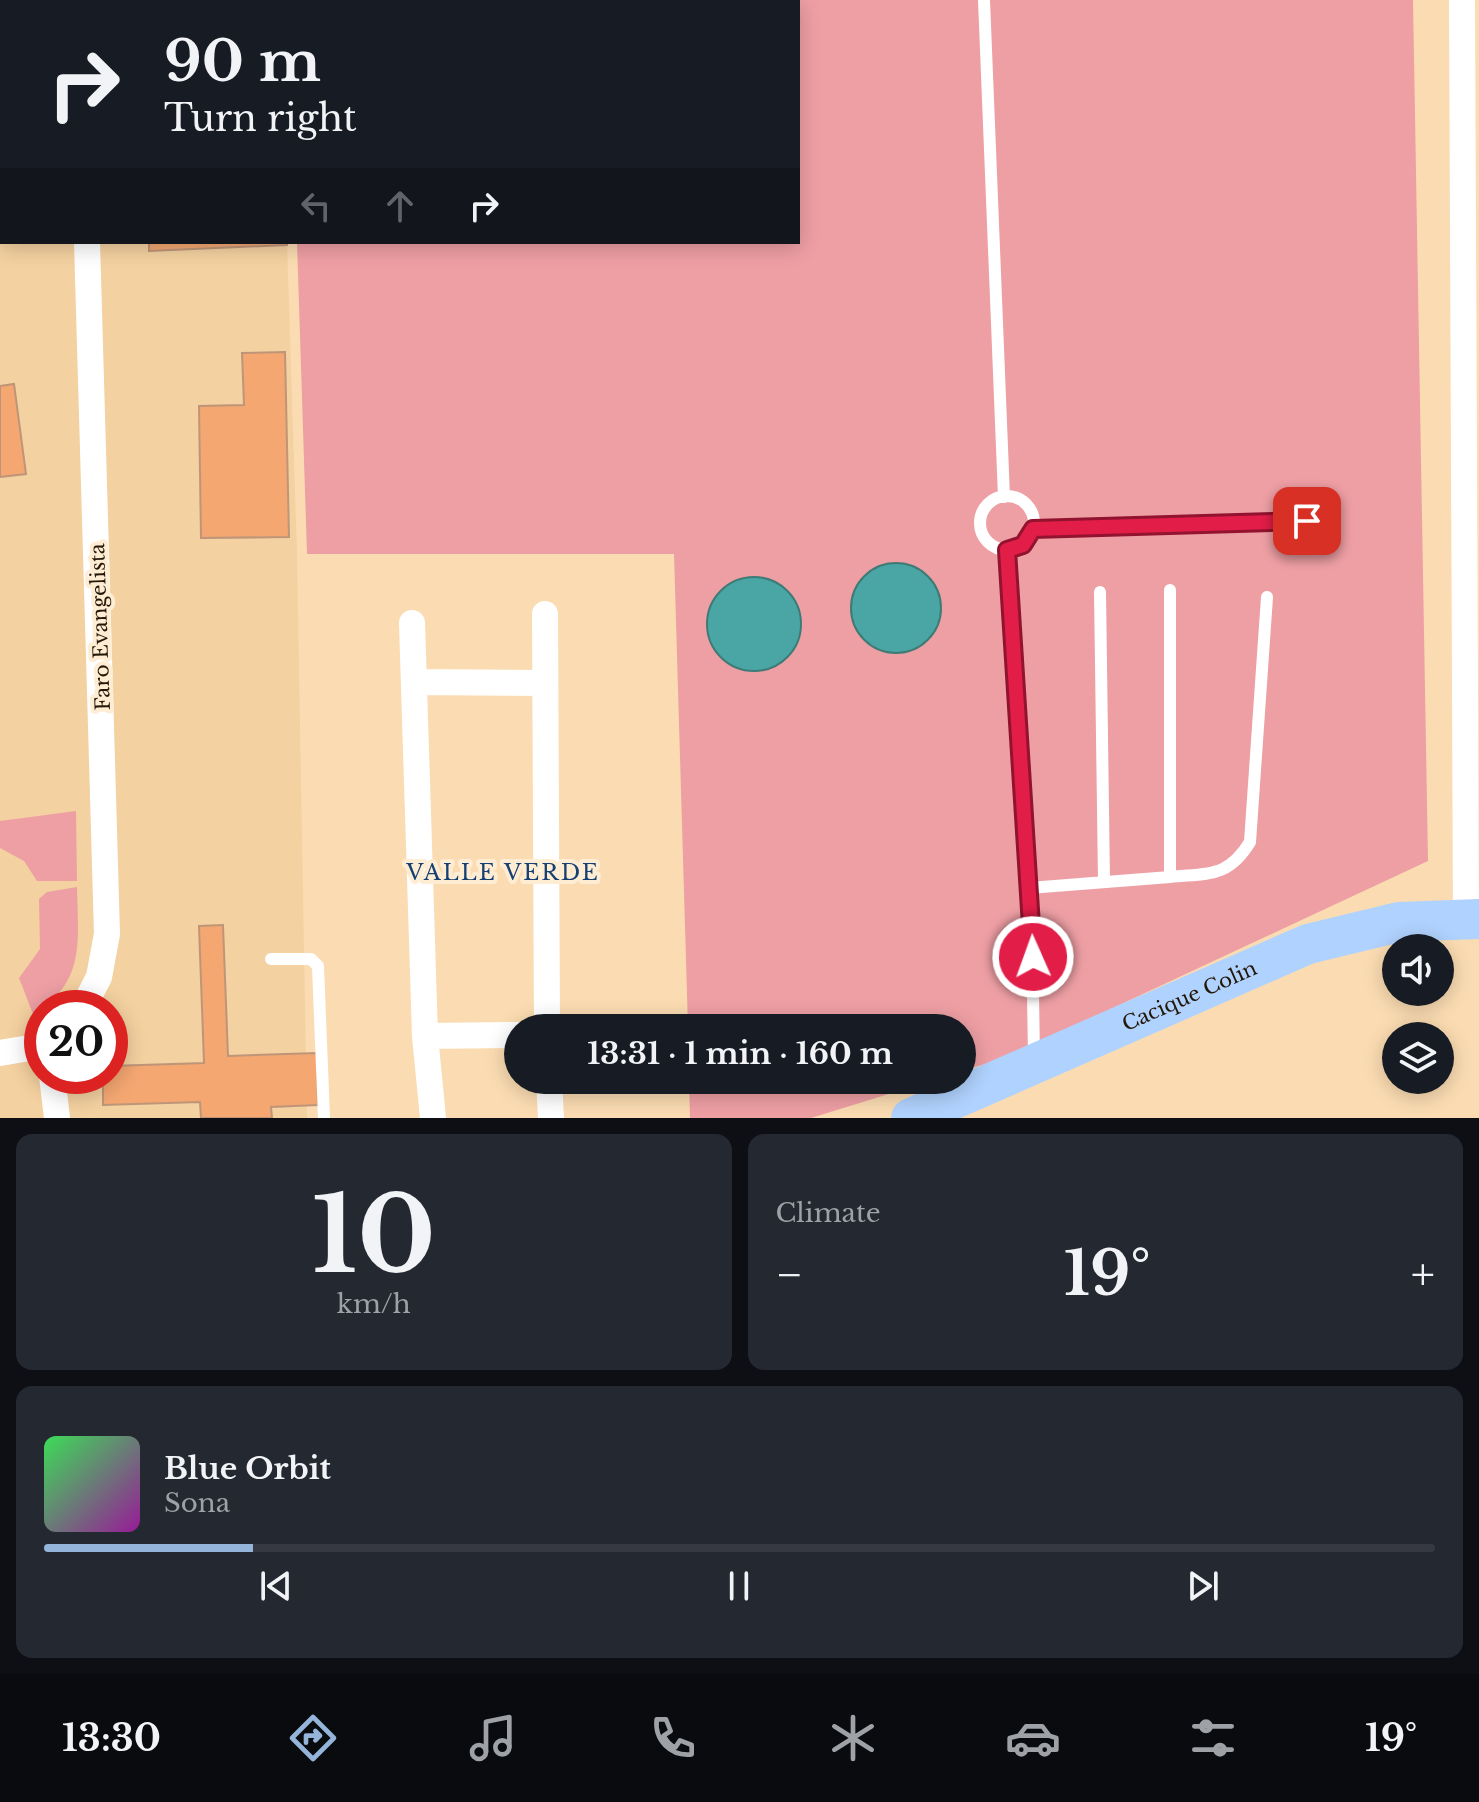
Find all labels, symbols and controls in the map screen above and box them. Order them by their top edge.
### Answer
text: 90 m [164,27,321,96]
icon: right [32,32,136,136]
text: Turn right [164,96,357,141]
icon: left [294,184,338,228]
icon: ahead [378,184,422,228]
icon: right [462,184,506,228]
pin [1273,487,1341,555]
icon: arrive [1285,499,1329,543]
street label: Faro Evangelista [85,542,115,711]
district label: VALLE VERDE [405,859,600,886]
position arrow [991,915,1075,999]
map controls [1382,934,1454,1094]
button: sound [1382,934,1454,1006]
street label: Cacique Colin [1118,956,1261,1036]
speed limit sign: 20 [24,990,128,1094]
button: layers [1382,1022,1454,1094]
text: 13:31 · 1 min · 160 m [587,1035,893,1072]
text: 10 [312,1171,436,1300]
text: Climate [776,1197,881,1229]
text: 19° [1064,1237,1150,1311]
text: − [776,1247,803,1302]
text: + [1411,1247,1435,1302]
text: km/h [337,1288,411,1320]
text: Blue Orbit [164,1450,331,1487]
text: Sona [164,1487,230,1519]
icon: previous [254,1564,298,1608]
icon: pause [717,1564,761,1608]
icon: next [1181,1564,1225,1608]
icon: directions [285,1710,341,1766]
icon: music [465,1710,521,1766]
icon: phone [645,1710,701,1766]
icon: climate [825,1710,881,1766]
icon: car [1005,1710,1061,1766]
icon: filters [1185,1710,1241,1766]
text: 13:30 [62,1716,161,1761]
text: 19° [1365,1716,1417,1761]

